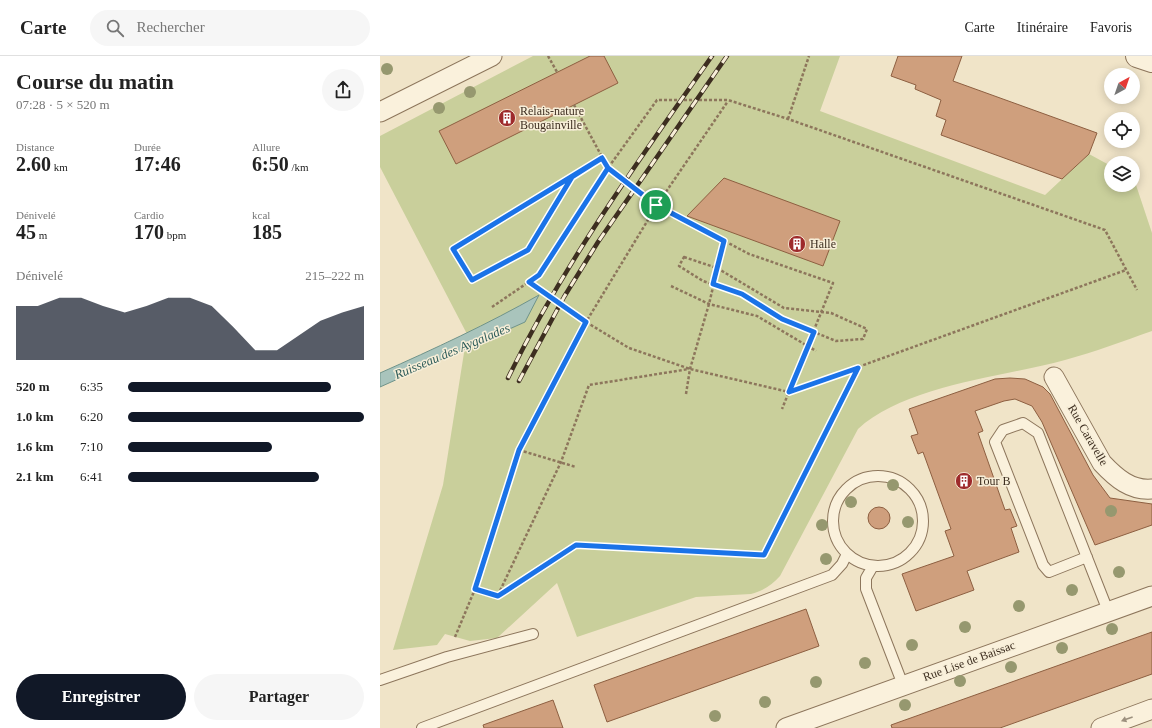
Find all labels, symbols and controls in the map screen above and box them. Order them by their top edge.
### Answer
search box [90,10,370,46]
text: Carte [20,17,66,38]
icon: search [104,17,126,39]
text: Rechercher [136,19,205,35]
text: Carte [964,20,995,35]
text: Itinéraire [1017,20,1068,35]
text: Favoris [1090,20,1132,35]
north arrow [1104,68,1140,104]
map controls [1104,68,1140,192]
text: Course du matin [16,69,174,94]
button: share [322,69,364,111]
text: 07:28 · 5 × 520 m [16,97,110,112]
place label: Relais-nature Bougainville [520,104,584,132]
building icon: Relais-nature Bougainville [497,108,517,128]
button: locate [1104,112,1140,148]
text: Distance [16,141,54,153]
text: Durée [134,141,161,153]
text: Allure [252,141,280,153]
text: 2.60 [16,153,51,175]
text: 17:46 [134,153,181,175]
text: 6:50 [252,153,289,175]
button: layers [1104,156,1140,192]
text: km [51,161,68,173]
text: /km [289,161,309,173]
pin [639,188,673,222]
icon: arrive [645,194,667,216]
text: Dénivelé [16,209,56,221]
text: Cardio [134,209,164,221]
text: kcal [252,209,270,221]
text: 45 [16,221,36,243]
text: 170 [134,221,164,243]
text: 185 [252,221,282,243]
text: m [36,229,47,241]
text: bpm [164,229,186,241]
building icon: Halle [787,234,807,254]
place label: Halle [810,237,836,251]
text: Dénivelé [16,268,63,283]
text: 215–222 m [305,268,364,283]
water label: Ruisseau des Aygalades [391,320,512,383]
text: 520 m [16,379,50,394]
text: 6:35 [80,379,103,394]
street label: Rue Caravelle [1065,402,1111,468]
text: 1.0 km [16,409,54,424]
text: 6:20 [80,409,103,424]
text: 1.6 km [16,439,54,454]
text: 7:10 [80,439,103,454]
text: 2.1 km [16,469,54,484]
text: 6:41 [80,469,103,484]
building icon: Tour B [954,471,974,491]
place label: Tour B [977,474,1011,488]
street label: Rue Lise de Baissac [921,638,1017,684]
button: Enregistrer [16,674,186,720]
button: Partager [194,674,364,720]
one-way arrow [1120,716,1132,722]

